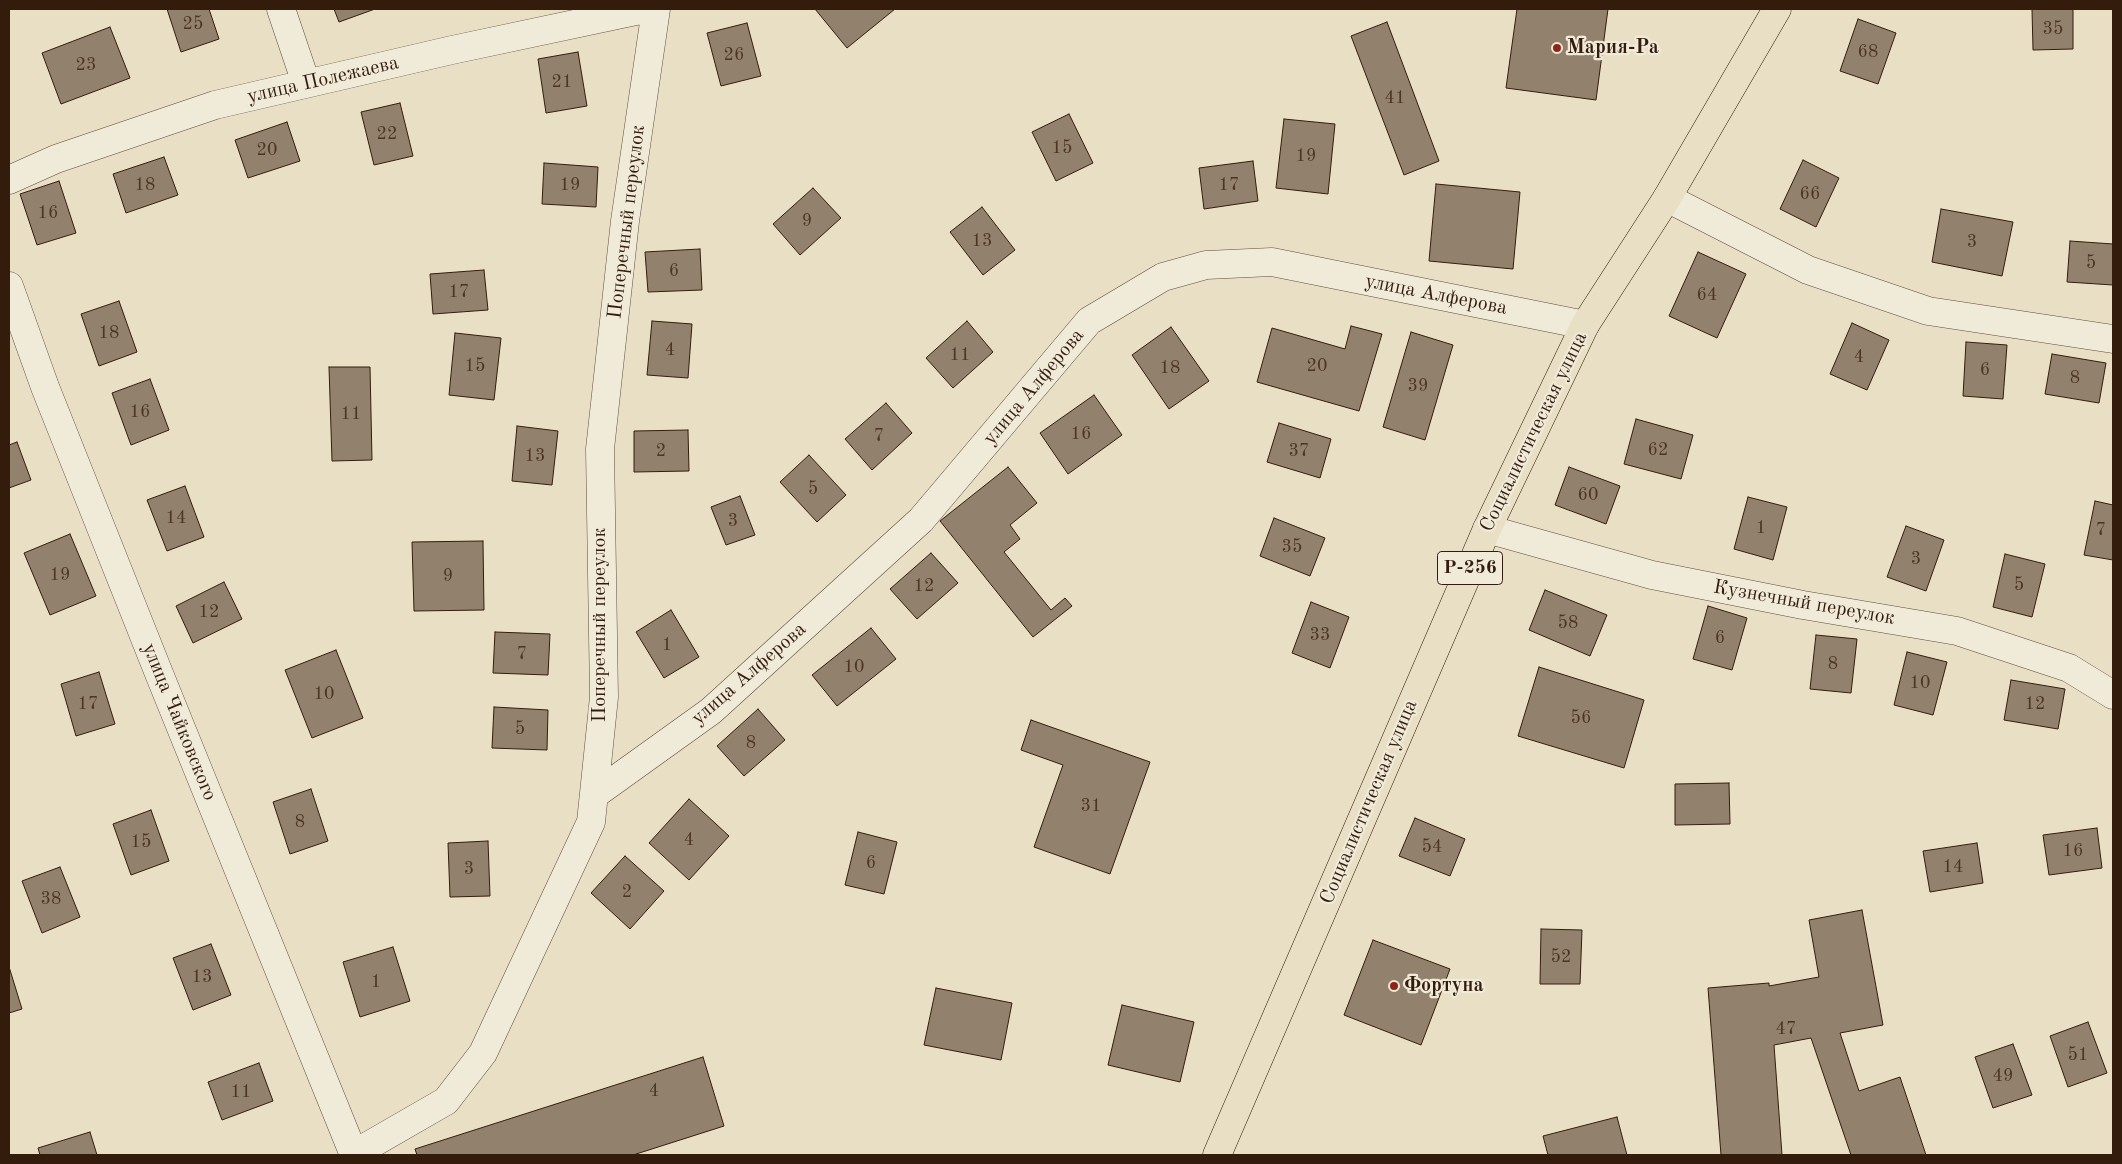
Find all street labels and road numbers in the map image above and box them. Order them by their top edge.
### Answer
street label: улица Полежаева [245,51,401,109]
street label: Поперечный переулок [603,124,651,320]
street label: улица Алферова [1363,269,1509,321]
street label: улица Алферова [978,324,1090,450]
street label: Социалистическая улица [1475,328,1593,536]
street label: Поперечный переулок [588,527,612,723]
road number: Р-256 [1438,552,1502,584]
street label: Кузнечный переулок [1711,575,1897,631]
street label: улица Алферова [687,618,811,730]
street label: улица Чайковского [136,640,222,804]
street label: Социалистическая улица [1315,696,1423,908]

